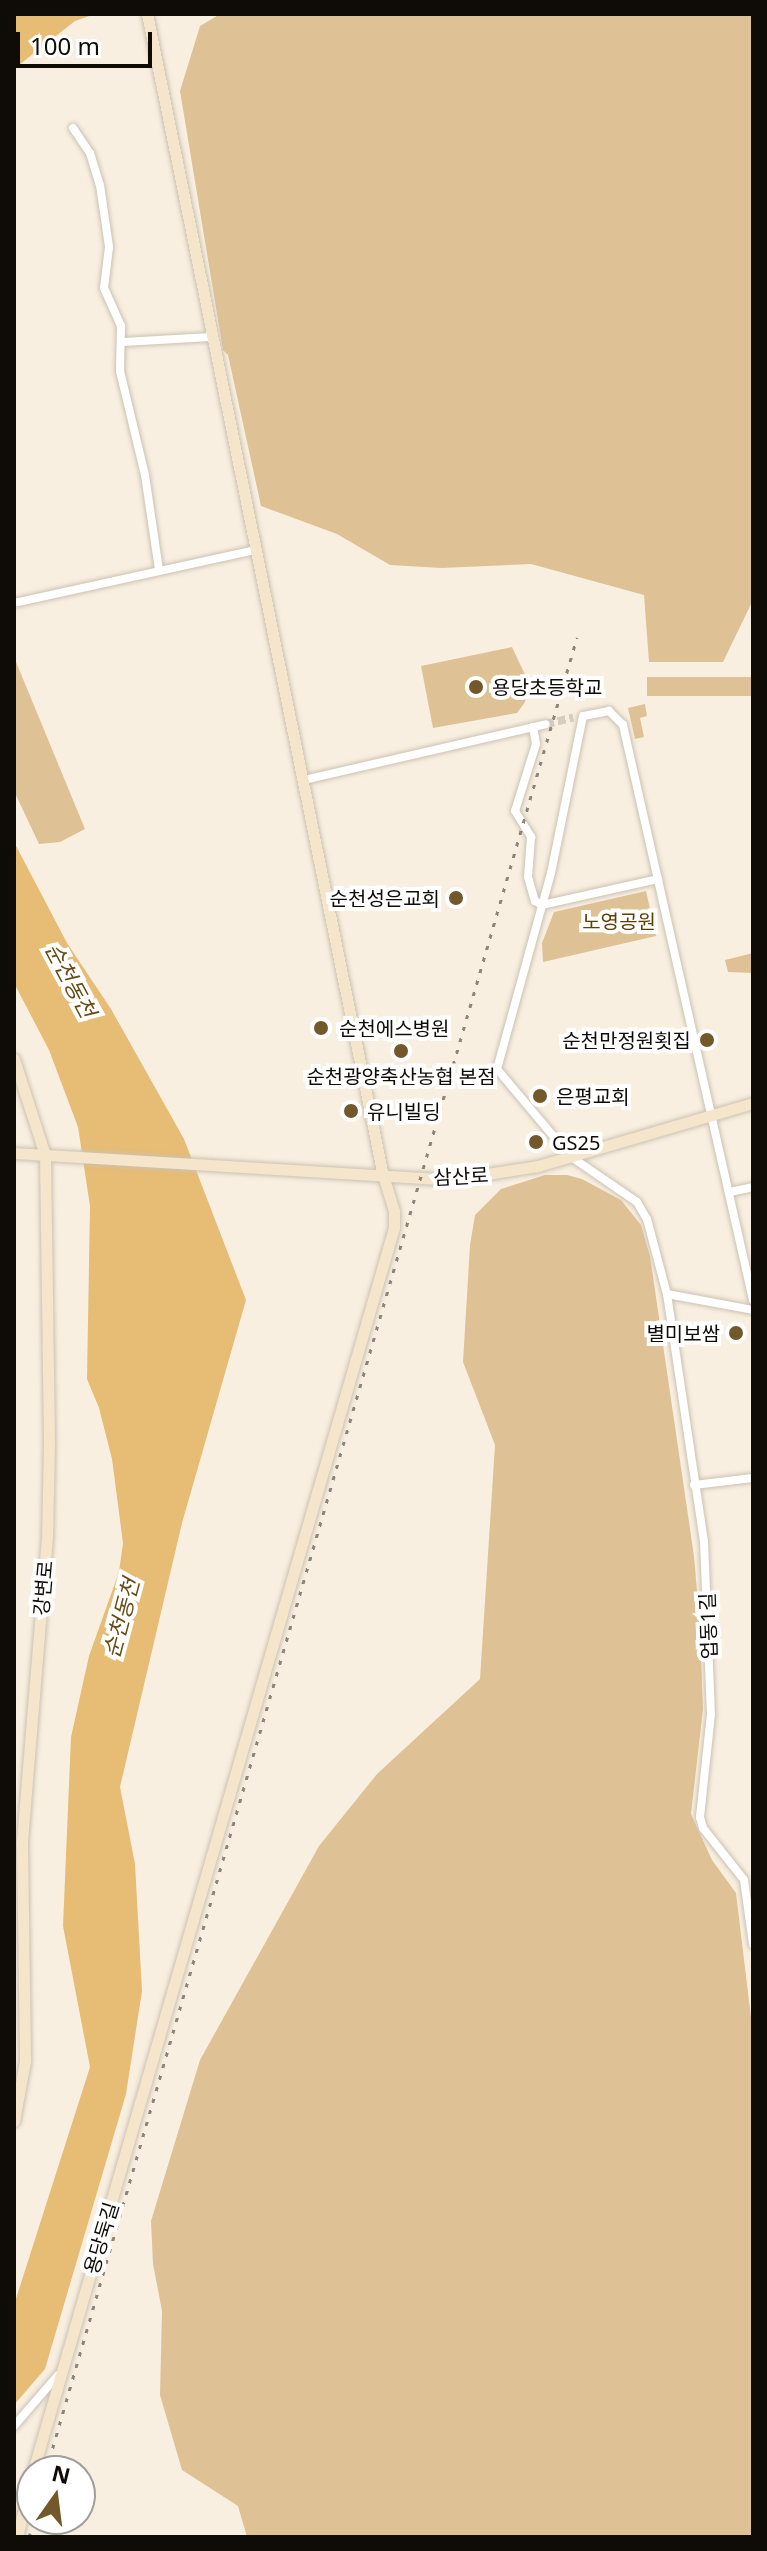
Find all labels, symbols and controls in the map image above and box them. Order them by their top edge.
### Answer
scale bar [20,16,156,66]
text: 100 m [30,29,100,62]
place label: 용당초등학교 [492,675,602,699]
marker: 용당초등학교 [467,678,485,696]
place label: 순천성은교회 [330,886,440,910]
marker: 순천성은교회 [447,889,465,907]
park label: 노영공원 [582,909,656,933]
water label: 순천동천 [40,938,102,1022]
place label: 순천에스병원 [339,1016,449,1040]
marker: 순천에스병원 [310,1017,332,1039]
place label: 순천만정원횟집 [562,1028,691,1052]
marker: 순천만정원횟집 [698,1031,716,1049]
marker: 순천광양축산농협 본점 [392,1042,410,1060]
place label: 순천광양축산농협 본점 [306,1064,496,1088]
place label: 은평교회 [556,1084,630,1108]
marker: 은평교회 [531,1087,549,1105]
place label: 유니빌딩 [367,1099,441,1123]
marker: 유니빌딩 [342,1102,360,1120]
place label: GS25 [552,1130,600,1154]
marker: GS25 [527,1133,545,1151]
street label: 삼산로 [433,1163,489,1189]
place label: 별미보쌈 [646,1321,720,1345]
marker: 별미보쌈 [727,1324,745,1342]
street label: 강변로 [29,1559,57,1617]
water label: 순천동천 [98,1575,144,1661]
street label: 업동1길 [695,1592,721,1660]
street label: 용당둑길 [79,2199,123,2277]
north arrow [16,2455,96,2535]
text: N [49,2457,74,2490]

